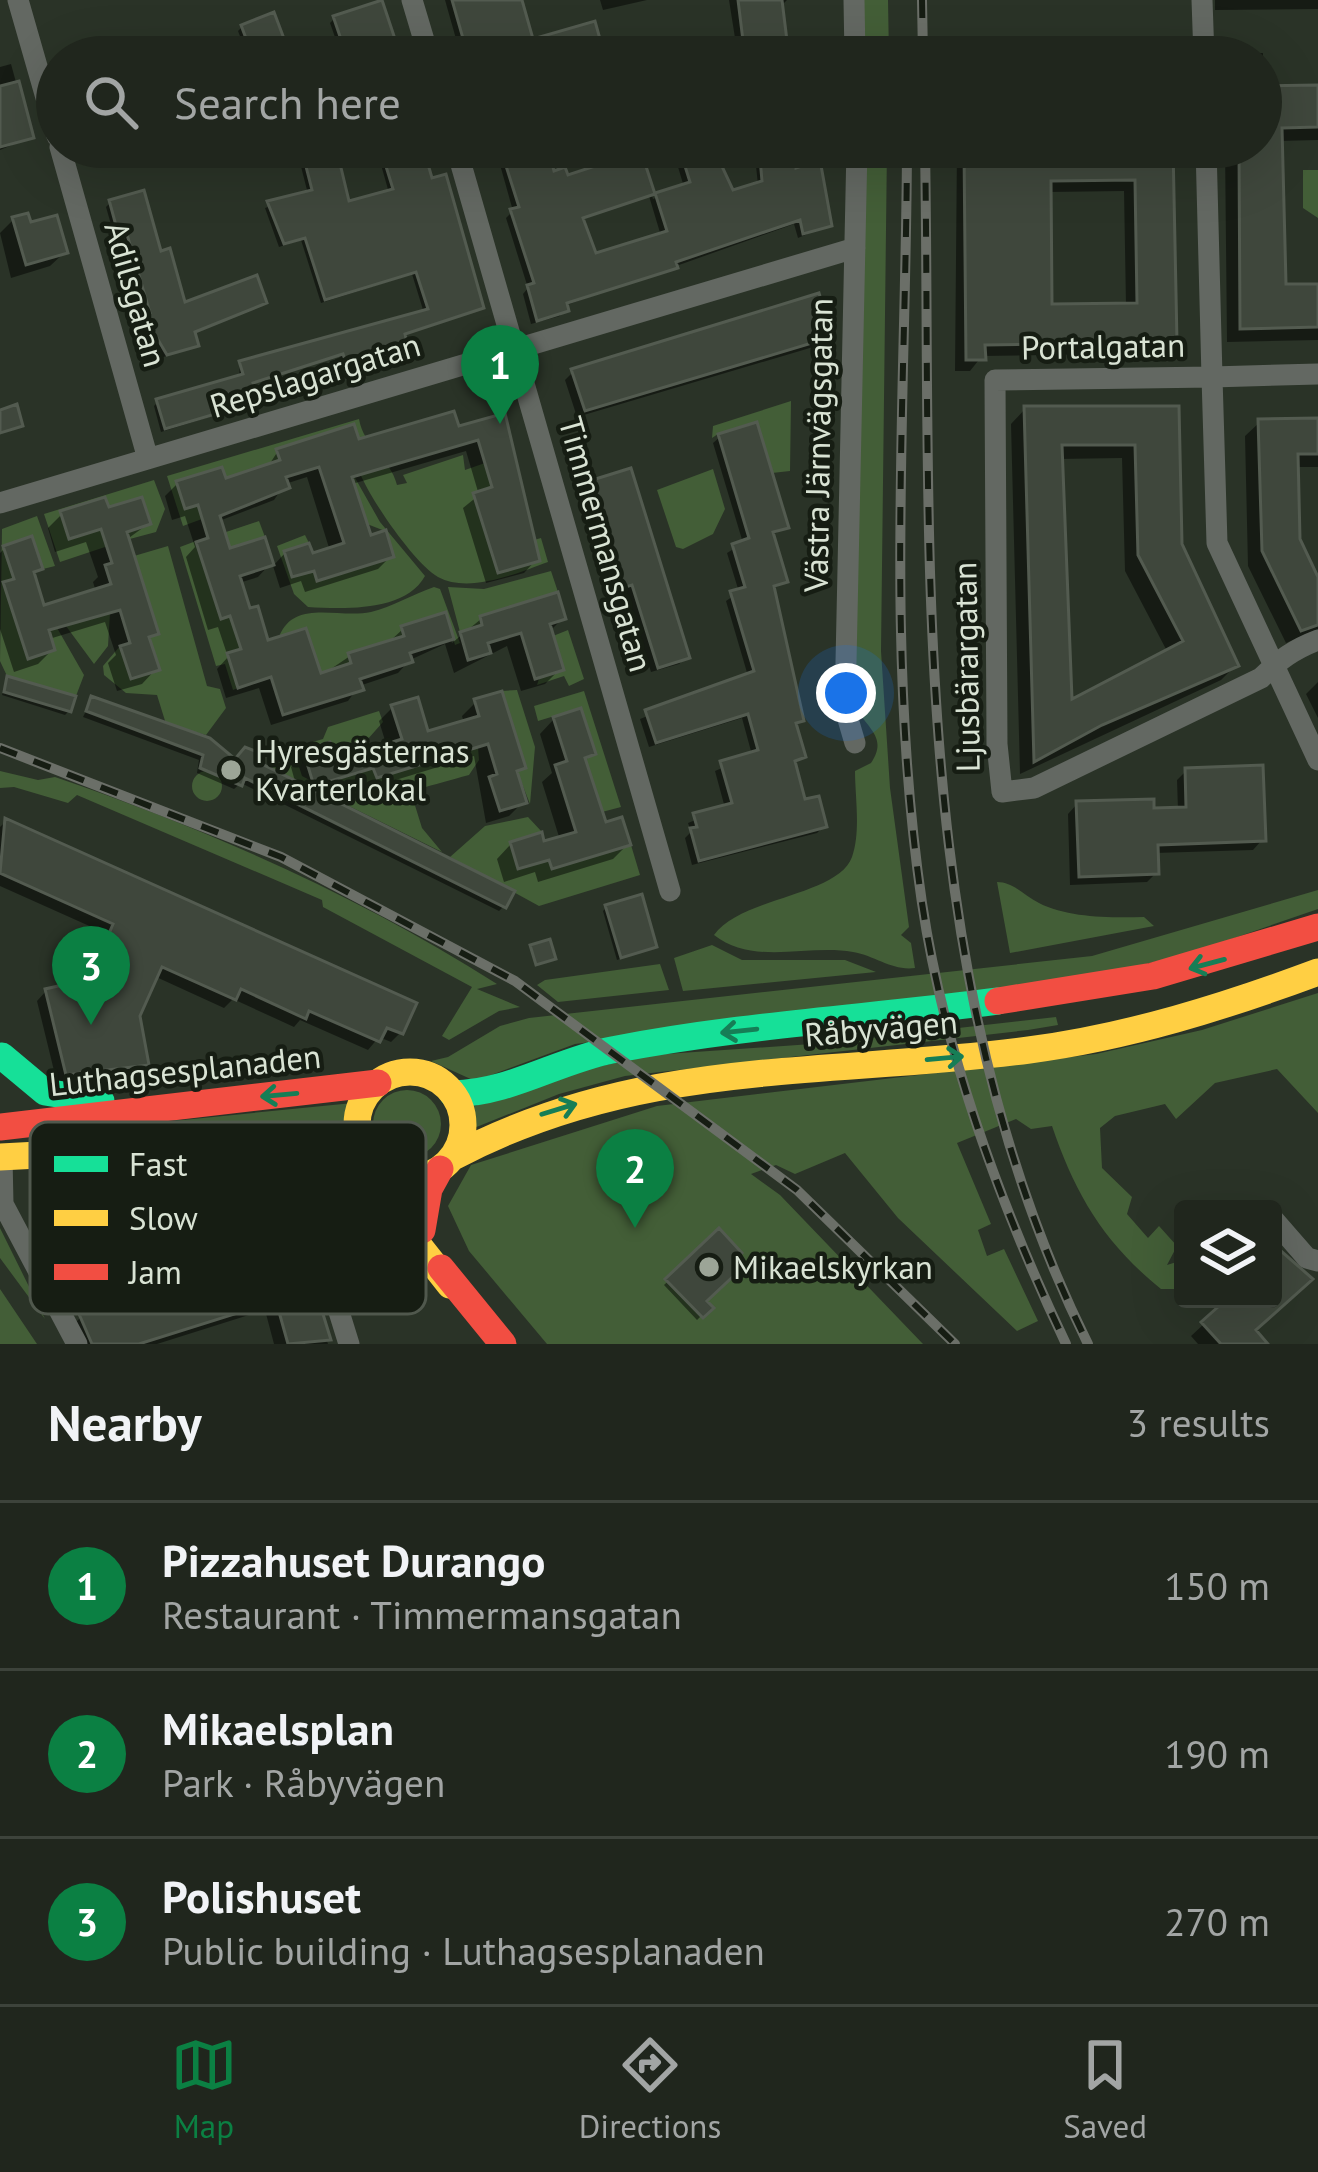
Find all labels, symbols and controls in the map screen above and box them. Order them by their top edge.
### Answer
search box [36,36,1282,168]
icon: search [78,69,144,135]
text: Search here [174,73,401,131]
street label: Adilsgatan [95,216,178,371]
street label: Västra Järnvägsgatan [793,298,842,593]
street label: Repslagargatan [205,322,425,427]
street label: Portalgatan [1021,323,1185,368]
pin: 1 [461,325,539,424]
street label: Timmermansgatan [549,411,663,676]
street label: Ljusbärargatan [942,562,989,772]
your location [816,663,876,723]
place label: Hyresgästernas Kvarterlokal [255,729,470,810]
marker: Hyresgästernas Kvarterlokal [218,757,244,783]
pin: 3 [52,926,130,1025]
one-way arrow [1189,955,1227,977]
street label: Råbyvägen [803,999,959,1056]
one-way arrow [720,1021,759,1043]
street label: Luthagsesplanaden [47,1034,323,1105]
one-way arrow [925,1046,964,1069]
one-way arrow [260,1084,299,1107]
one-way arrow [539,1097,577,1119]
legend [30,1122,426,1314]
pin: 2 [596,1129,674,1228]
text: Fast [129,1142,188,1185]
text: Slow [129,1196,198,1239]
map controls [1174,1200,1282,1308]
button: layers [1174,1200,1282,1308]
place label: Mikaelskyrkan [733,1245,933,1288]
text: Jam [127,1250,182,1293]
marker: Mikaelskyrkan [696,1254,722,1280]
text: Nearby [48,1389,202,1455]
text: 3 results [1127,1397,1270,1448]
text: Pizzahuset Durango [162,1531,545,1589]
text: 1 [76,1560,98,1611]
text: 150 m [1164,1560,1270,1611]
text: Restaurant · Timmermansgatan [162,1589,682,1640]
text: Mikaelsplan [162,1699,394,1757]
text: 2 [76,1728,98,1779]
text: 190 m [1164,1728,1270,1779]
text: Park · Råbyvägen [162,1757,445,1808]
text: Polishuset [162,1867,361,1925]
text: 3 [76,1896,98,1947]
text: 270 m [1164,1896,1270,1947]
text: Public building · Luthagsesplanaden [162,1925,765,1976]
tab: Map [171,2032,237,2147]
tab: Directions [579,2032,721,2147]
tab: Saved [1063,2032,1147,2147]

